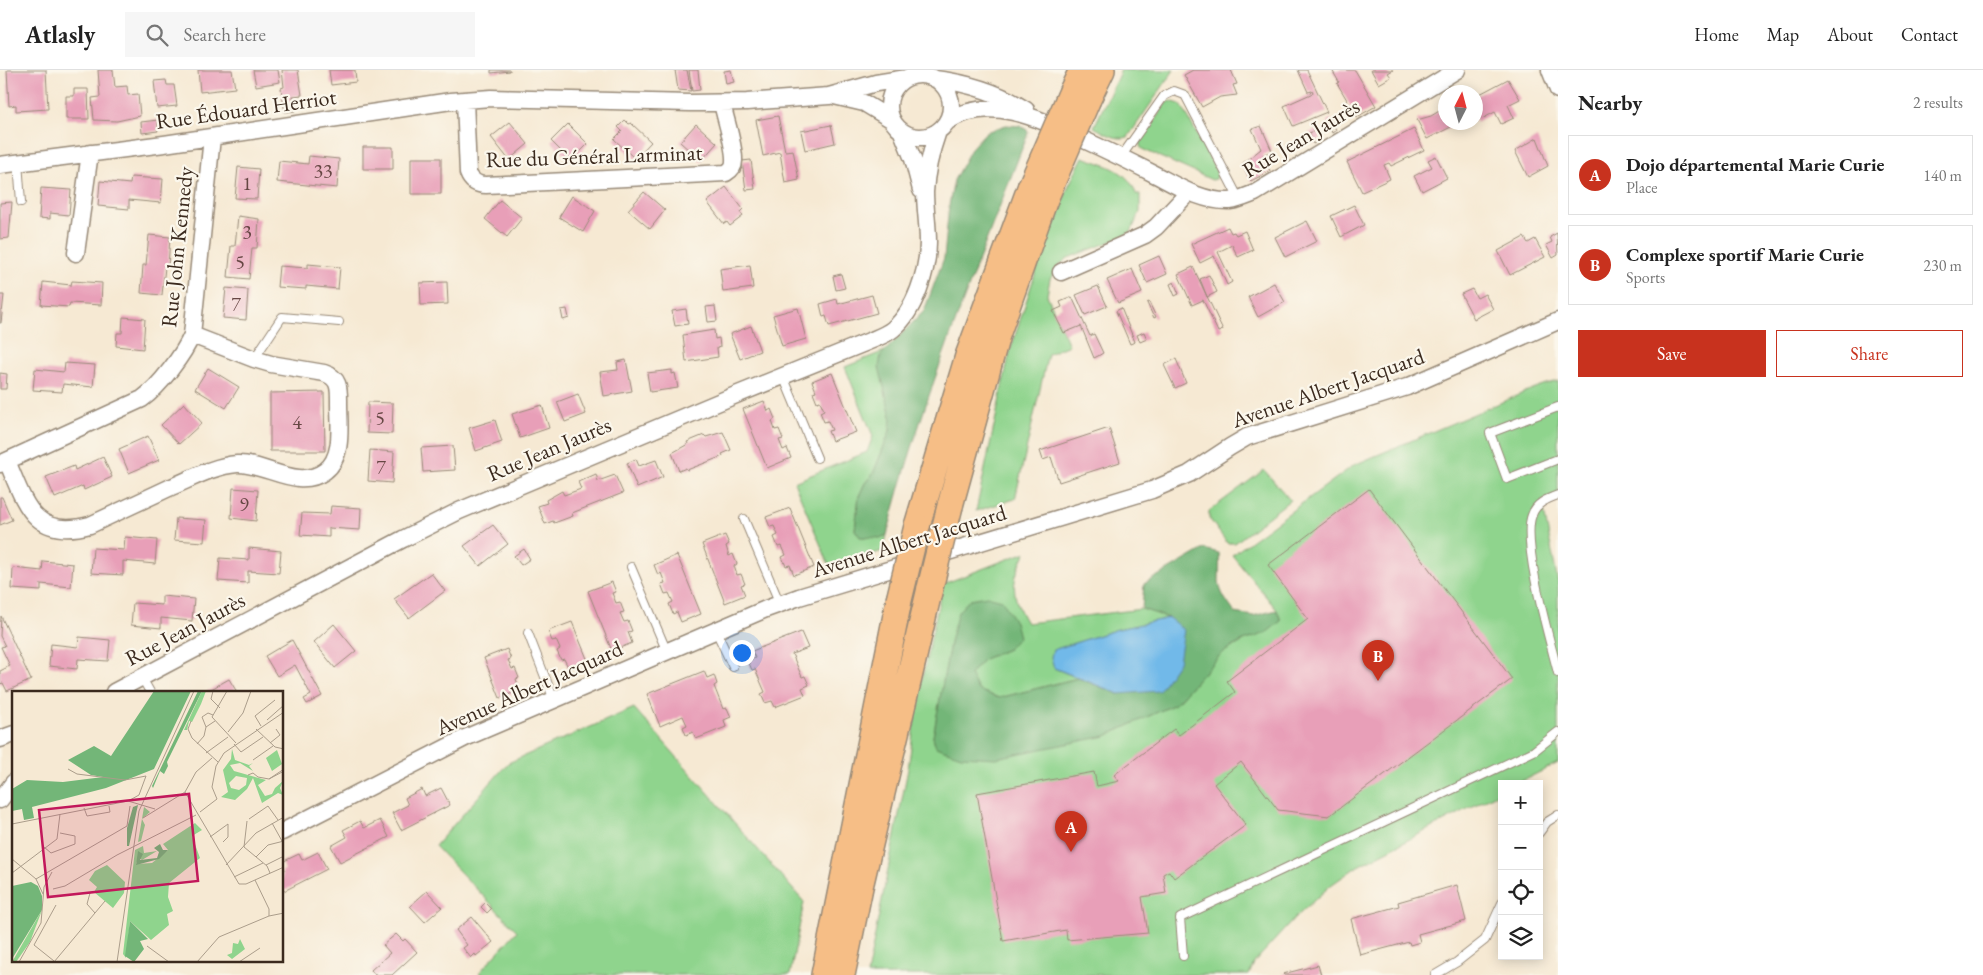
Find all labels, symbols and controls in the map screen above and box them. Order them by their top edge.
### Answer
search box [125,12,475,57]
text: Atlasly [25,19,95,50]
icon: search [143,21,171,49]
text: Search here [183,22,266,47]
text: Home [1694,23,1739,46]
text: Map [1767,23,1799,46]
text: About [1827,23,1873,46]
text: Contact [1901,23,1958,46]
street label: Rue Édouard Herriot [154,82,338,136]
north arrow [1438,85,1483,130]
text: Nearby [1578,89,1642,116]
street label: Rue Jean Jaurès [1237,92,1365,184]
text: 2 results [1913,92,1963,113]
street label: Rue du Général Larminat [485,138,703,174]
text: Dojo départemental Marie Curie [1626,152,1884,177]
house number: 33 [313,158,333,184]
street label: Rue John Kennedy [154,165,200,329]
text: A [1589,165,1601,186]
text: 140 m [1923,165,1962,186]
house number: 1 [242,170,252,196]
text: Place [1626,177,1658,198]
house number: 3 [242,219,252,245]
text: Complexe sportif Marie Curie [1626,242,1864,267]
house number: 5 [235,249,245,275]
text: B [1590,255,1600,276]
text: 230 m [1923,255,1962,276]
text: Sports [1626,267,1665,288]
house number: 7 [231,291,241,317]
button: Save [1578,330,1766,377]
button: Share [1776,330,1963,377]
street label: Avenue Albert Jacquard [1227,341,1429,435]
house number: 5 [375,405,385,431]
house number: 4 [292,409,302,435]
street label: Rue Jean Jaurès [483,410,615,488]
house number: 7 [376,454,386,480]
house number: 9 [239,491,249,517]
street label: Avenue Albert Jacquard [807,497,1011,585]
street label: Rue Jean Jaurès [120,585,250,673]
street label: Avenue Albert Jacquard [430,633,628,743]
your location [729,640,755,666]
pin: B [1362,640,1394,681]
inset map [12,691,284,962]
map controls [1498,780,1543,960]
button: + [1498,780,1543,825]
pin: A [1055,811,1087,852]
button: − [1498,825,1543,870]
button: locate [1498,870,1543,915]
button: layers [1498,915,1543,960]

